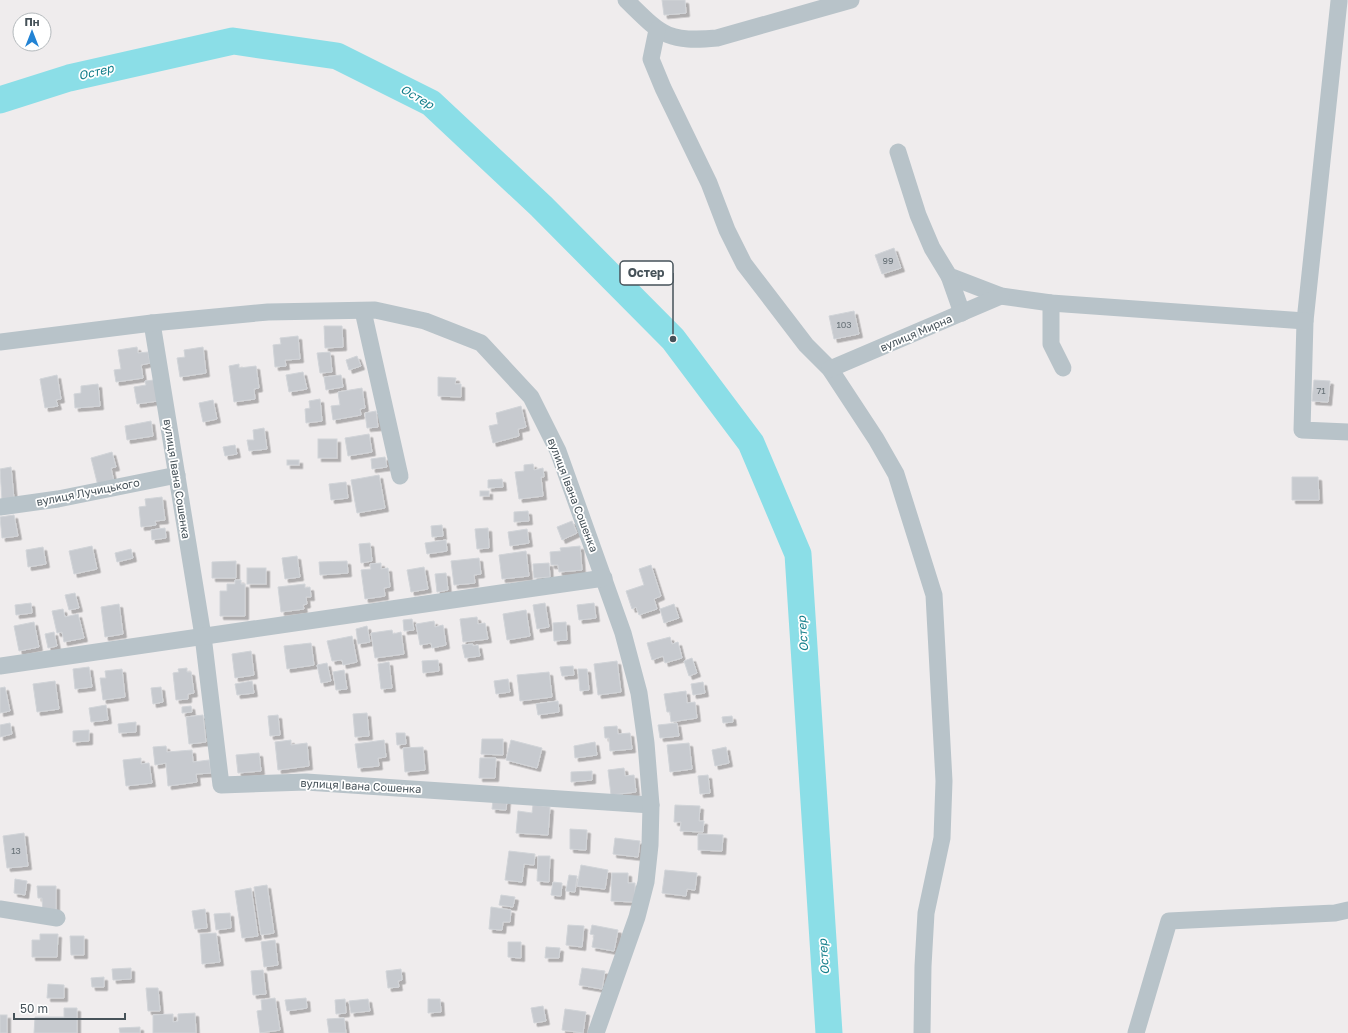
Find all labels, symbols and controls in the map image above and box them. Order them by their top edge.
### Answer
north arrow [12,12,52,52]
text: Пн [25,15,40,28]
water label: Остер [77,60,116,83]
water label: Остер [398,81,438,113]
house number: 99 [883,255,893,266]
callout: Остер [620,261,673,285]
text: Остер [628,265,665,280]
street label: вулиця Мирна [878,312,954,354]
house number: 103 [836,319,852,330]
house number: 71 [1316,385,1326,396]
street label: вулиця Івана Сошенка [162,418,193,540]
street label: вулиця Івана Сошенка [546,436,601,554]
street label: вулиця Лучицького [35,475,141,508]
water label: Остер [794,614,811,652]
street label: вулиця Івана Сошенка [300,776,422,795]
house number: 13 [11,845,21,856]
water label: Остер [815,937,832,975]
scale bar [14,995,125,1021]
text: 50 m [20,1001,48,1016]

